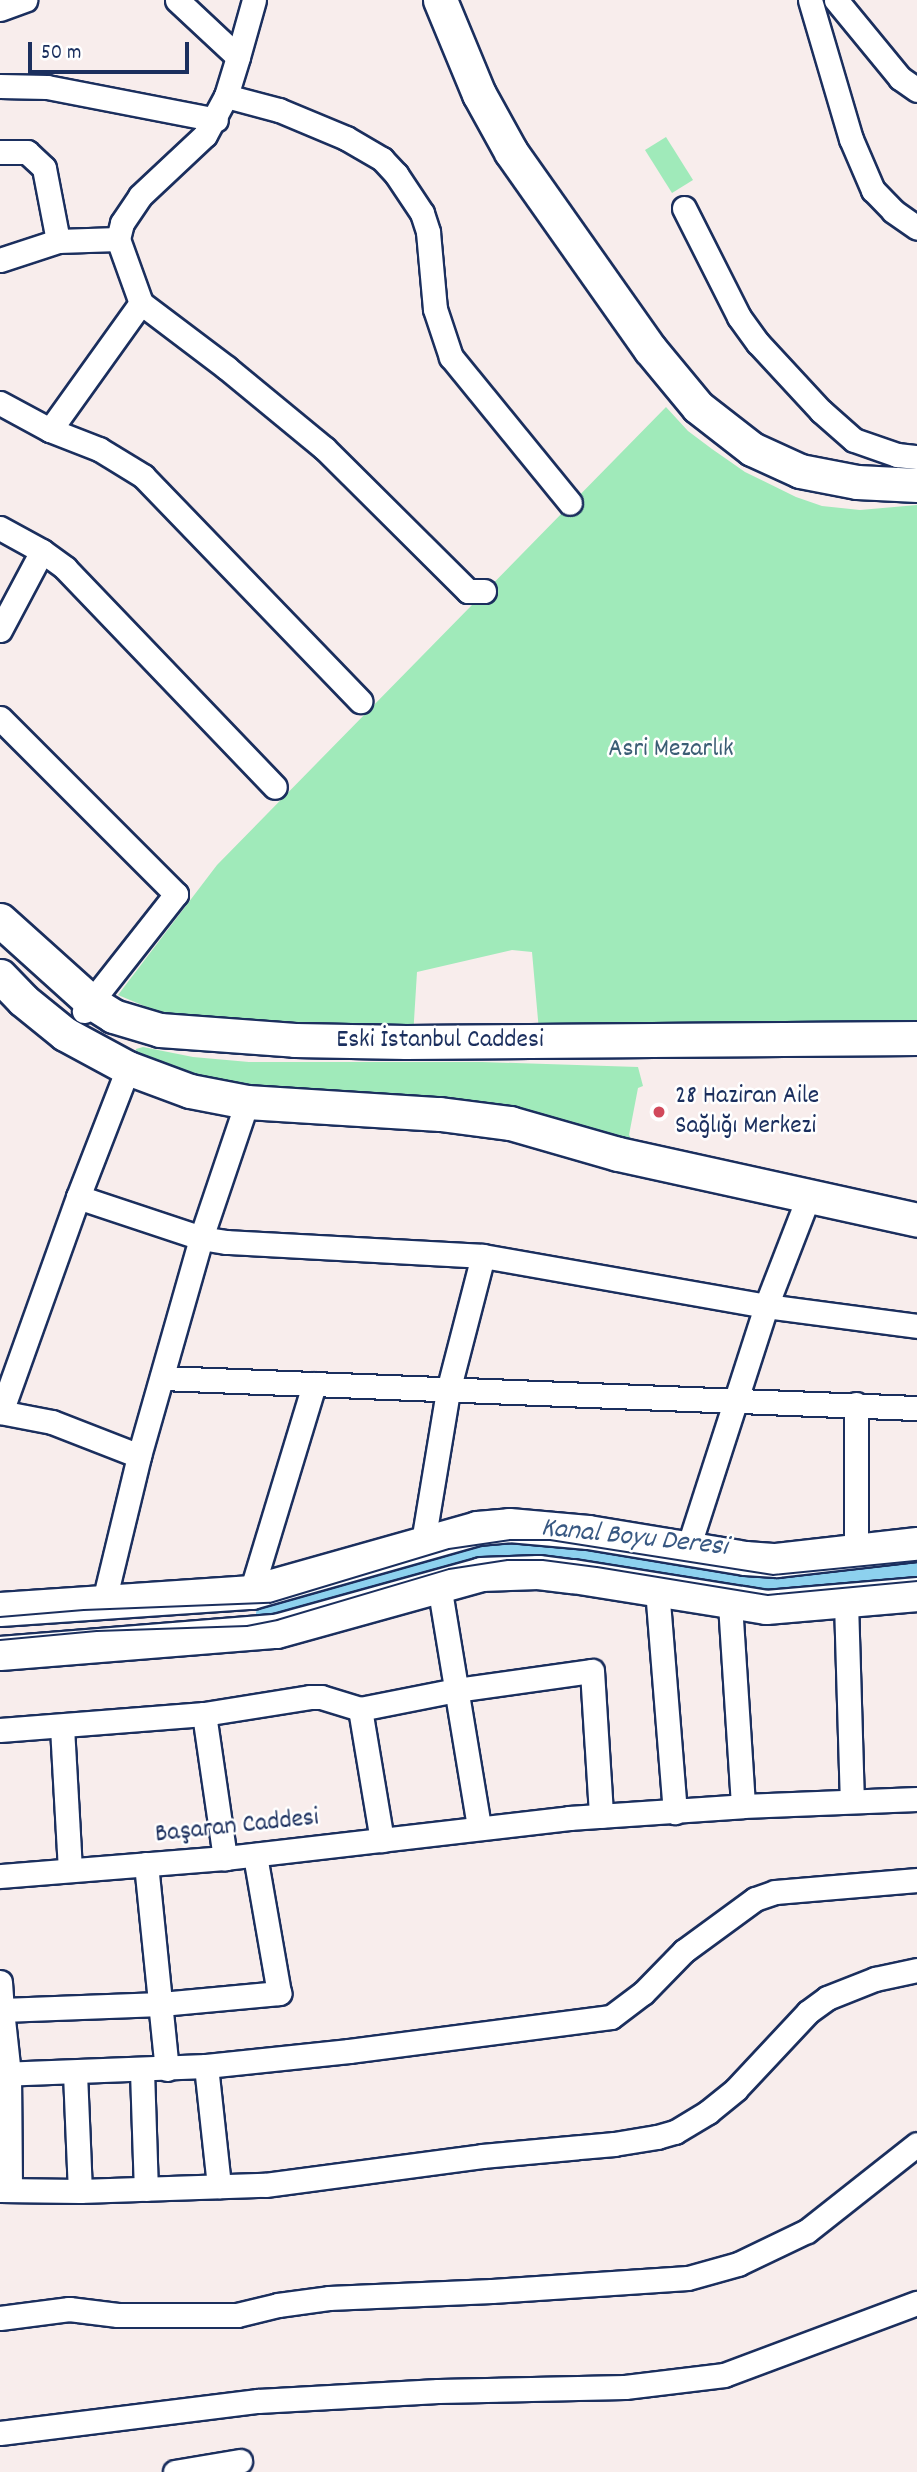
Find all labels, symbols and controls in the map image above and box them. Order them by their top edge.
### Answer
scale bar [32,28,192,72]
text: 50 m [41,39,81,69]
park label: Asri Mezarlık [608,734,734,766]
street label: Eski İstanbul Caddesi [336,1025,544,1057]
place label: 28 Haziran Aile Sağlığı Merkezi [675,1081,819,1142]
marker: 28 Haziran Aile Sağlığı Merkezi [649,1102,669,1122]
water label: Kanal Boyu Deresi [539,1513,729,1565]
street label: Başaran Caddesi [154,1803,320,1851]

